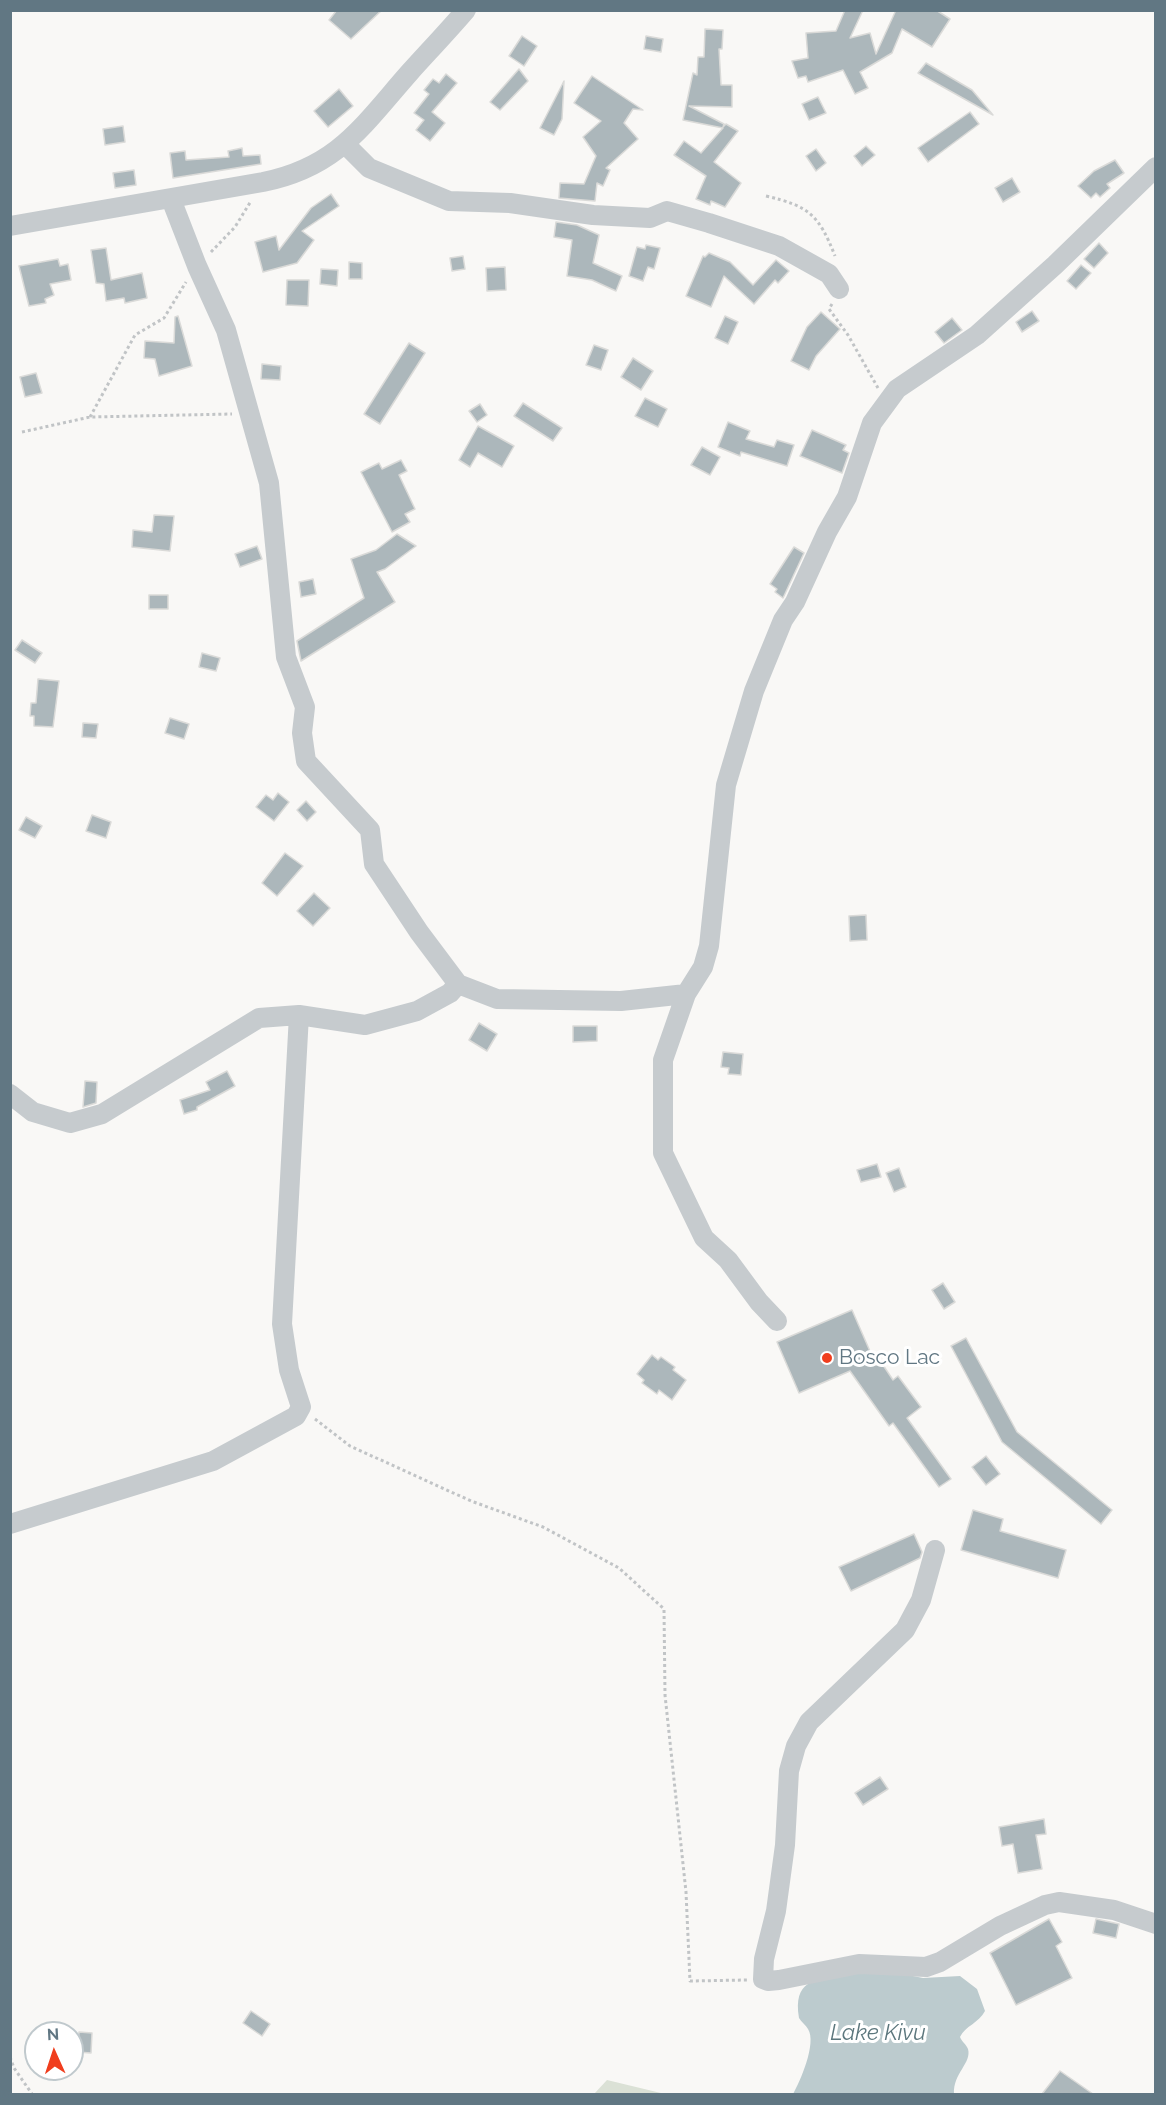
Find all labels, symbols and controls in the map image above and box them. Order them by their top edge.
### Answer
place label: Bosco Lac [839,1345,940,1371]
marker: Bosco Lac [820,1351,834,1365]
water label: Lake Kivu [830,2020,926,2046]
north arrow [24,2021,84,2081]
text: N [47,2025,60,2044]

